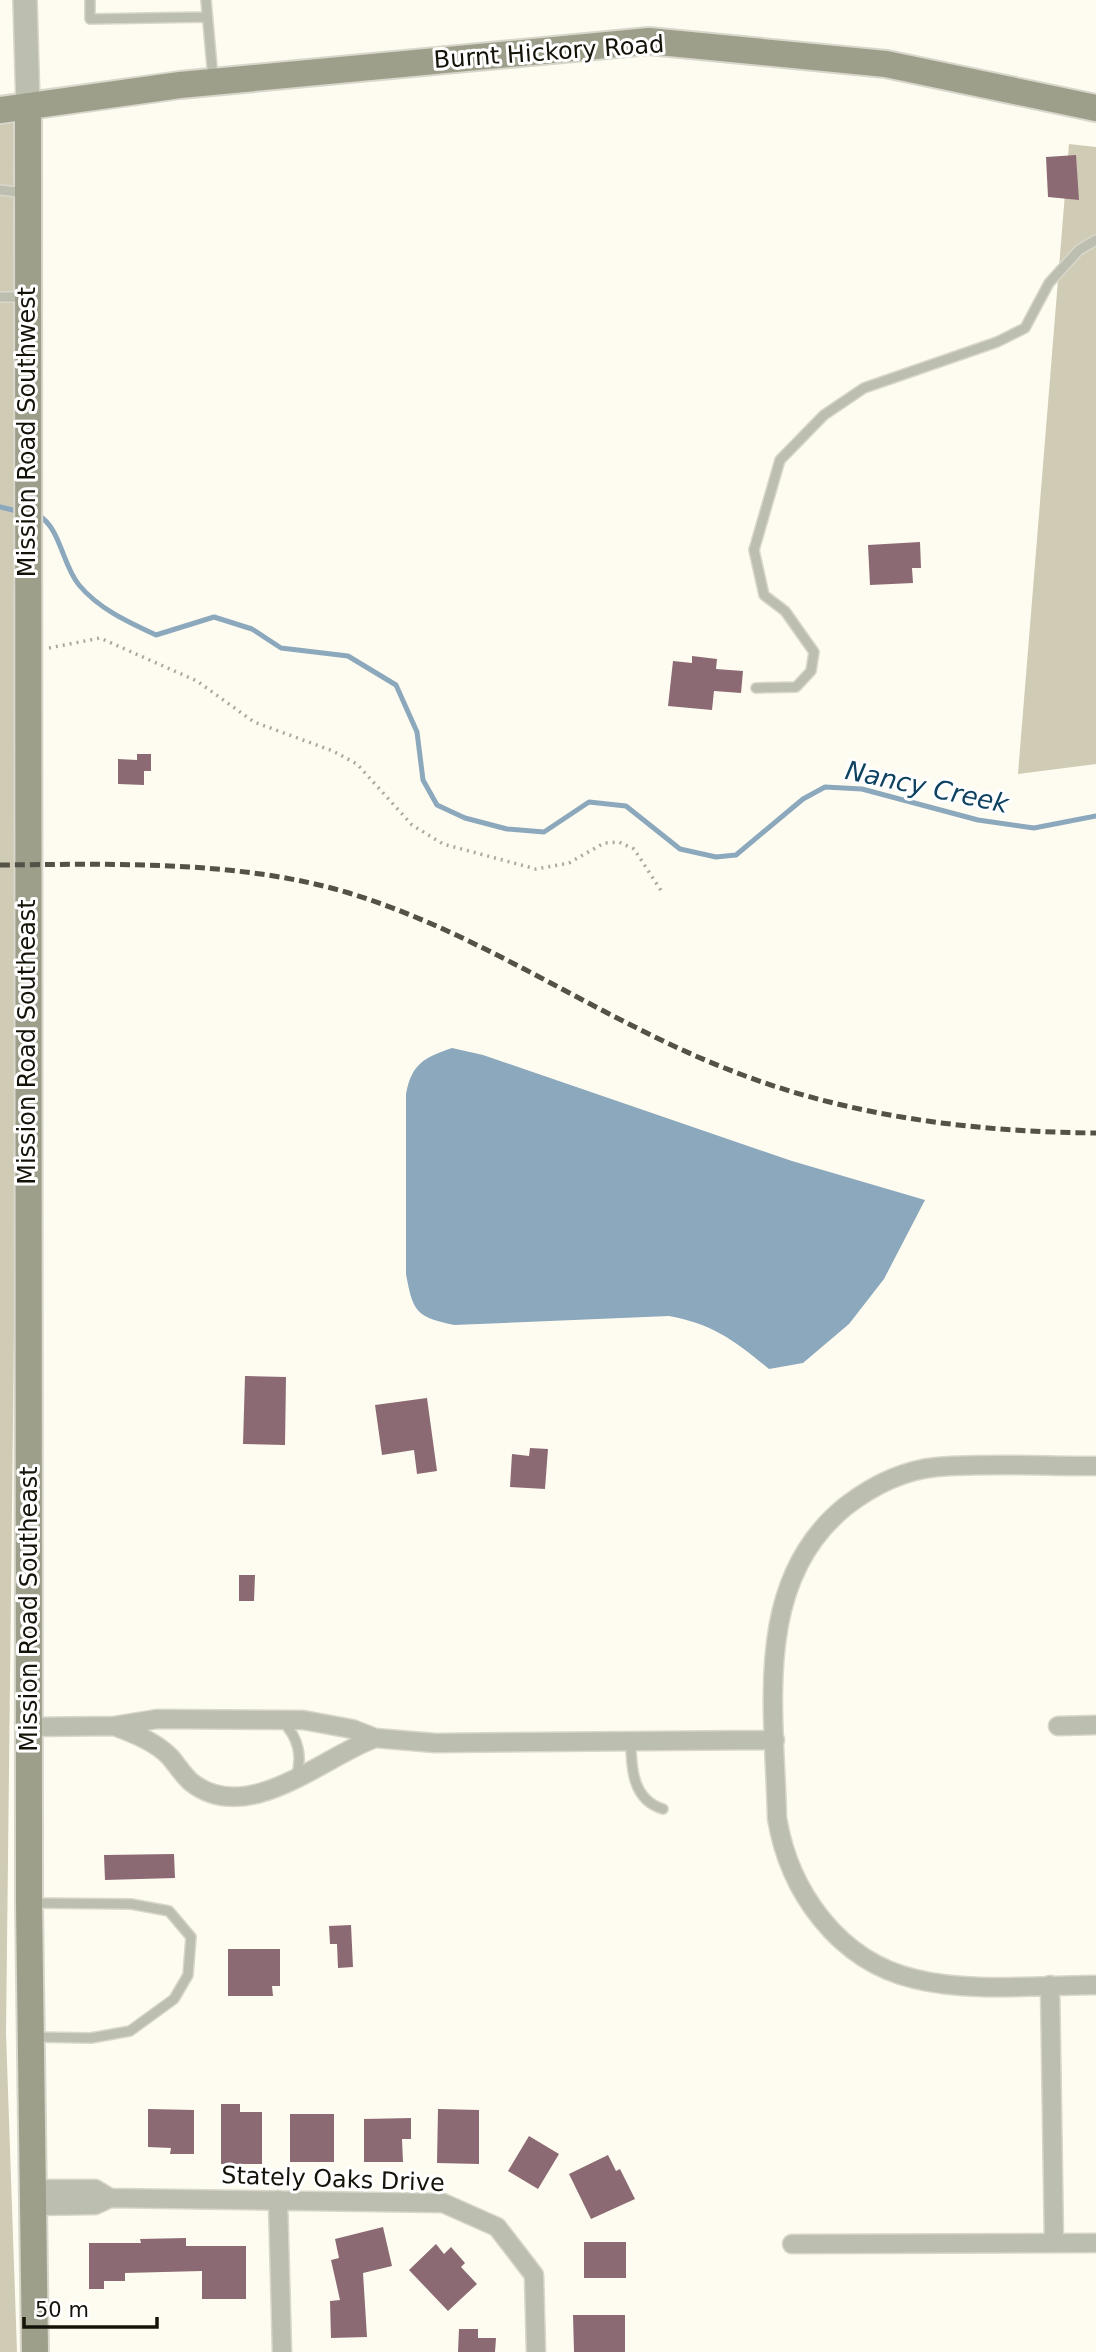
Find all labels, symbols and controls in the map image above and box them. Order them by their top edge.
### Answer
street label: Burnt Hickory Road [433,30,665,74]
street label: Mission Road Southwest [13,287,41,577]
water label: Nancy Creek [843,755,1012,819]
street label: Mission Road Southeast [13,899,41,1185]
street label: Mission Road Southeast [15,1466,43,1752]
street label: Stately Oaks Drive [221,2161,445,2197]
scale bar [24,2286,158,2330]
text: 50 m [35,2298,89,2322]

